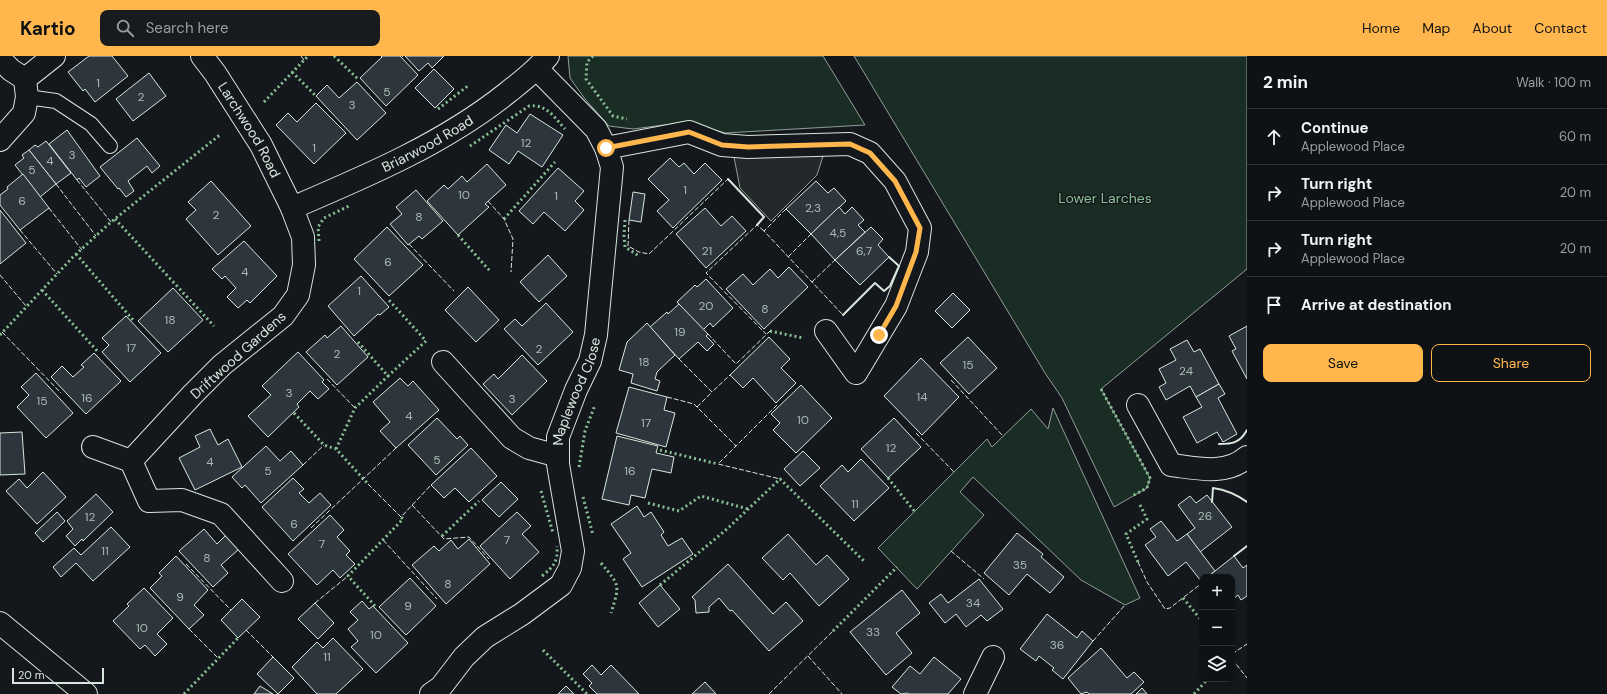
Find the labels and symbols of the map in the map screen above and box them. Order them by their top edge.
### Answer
house number: 1 [96,75,100,91]
street label: Larchwood Road [214,79,285,181]
house number: 5 [383,84,391,100]
house number: 2 [138,89,145,105]
house number: 3 [348,97,356,113]
street label: Briarwood Road [379,111,477,176]
house number: 12 [521,135,531,151]
route start [597,139,615,157]
house number: 1 [312,140,316,156]
house number: 3 [68,147,76,163]
house number: 4 [46,153,54,169]
house number: 5 [28,162,36,178]
house number: 1 [683,182,687,198]
house number: 10 [458,187,470,203]
house number: 1 [554,188,558,204]
park label: Lower Larches [1058,189,1152,207]
house number: 6 [18,193,26,209]
house number: 2,3 [805,200,821,216]
house number: 2 [213,207,220,223]
house number: 8 [415,209,423,225]
house number: 4,5 [830,225,846,241]
house number: 21 [702,243,712,259]
house number: 6,7 [856,243,872,259]
house number: 6 [384,254,392,270]
house number: 4 [241,264,249,280]
house number: 1 [357,283,361,299]
house number: 20 [698,298,714,314]
house number: 8 [761,301,769,317]
street label: Driftwood Gardens [186,307,290,403]
house number: 18 [164,312,176,328]
house number: 19 [674,324,686,340]
route end [870,326,888,344]
street label: Maplewood Close [549,336,604,445]
house number: 17 [126,340,136,356]
house number: 2 [536,341,543,357]
house number: 2 [334,346,341,362]
house number: 18 [638,354,650,370]
house number: 15 [962,357,974,373]
house number: 24 [1179,363,1193,379]
house number: 3 [285,385,293,401]
house number: 14 [916,389,928,405]
house number: 16 [81,390,93,406]
house number: 3 [508,391,516,407]
house number: 15 [36,393,48,409]
house number: 4 [405,408,413,424]
house number: 10 [797,412,809,428]
house number: 17 [641,415,651,431]
house number: 12 [886,440,896,456]
house number: 5 [433,452,441,468]
house number: 4 [206,454,214,470]
house number: 5 [264,463,272,479]
house number: 16 [624,463,636,479]
house number: 11 [851,496,859,512]
house number: 26 [1198,508,1212,524]
house number: 12 [85,509,95,525]
house number: 6 [290,516,298,532]
house number: 7 [504,532,510,548]
house number: 7 [319,536,325,552]
house number: 11 [101,543,109,559]
house number: 8 [203,550,211,566]
house number: 35 [1013,557,1027,573]
house number: 8 [444,576,452,592]
house number: 9 [176,589,184,605]
house number: 34 [966,595,980,611]
house number: 9 [404,598,412,614]
house number: 10 [136,620,148,636]
house number: 33 [866,624,880,640]
house number: 10 [370,627,382,643]
house number: 36 [1050,637,1064,653]
house number: 11 [323,649,331,665]
scale bar [12,666,104,685]

